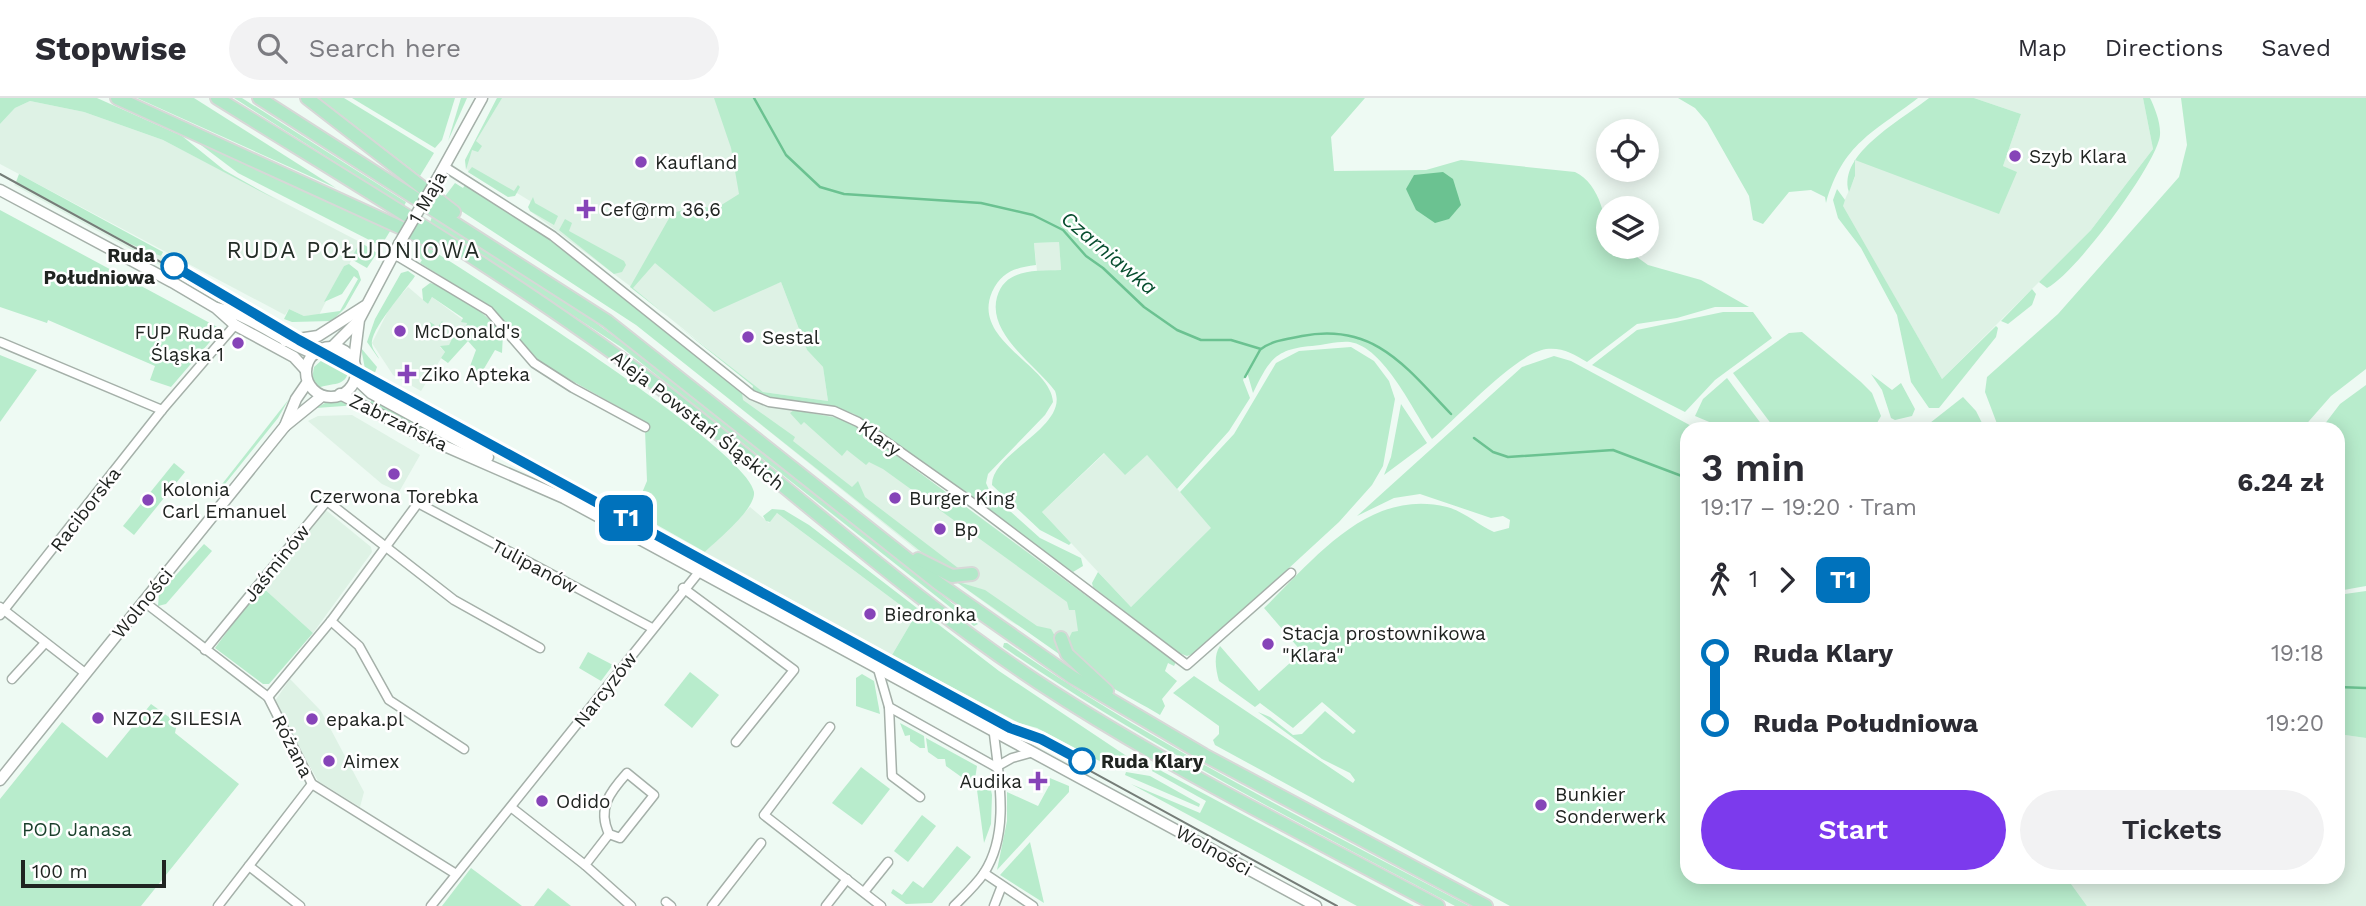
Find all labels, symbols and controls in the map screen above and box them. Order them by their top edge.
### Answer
search box [229,17,719,80]
text: Stopwise [35,29,187,68]
icon: search [253,29,291,67]
text: Search here [309,33,461,63]
text: Map [2018,34,2067,62]
text: Directions [2105,34,2223,62]
text: Saved [2261,34,2331,62]
map controls [1596,119,1659,259]
button: locate [1596,119,1659,182]
place label: Szyb Klara [2029,145,2127,168]
marker: Szyb Klara [2007,148,2023,164]
place label: Kaufland [655,151,737,174]
marker: Kaufland [633,154,649,170]
street label: 1 Maja [403,167,452,227]
button: layers [1596,196,1659,259]
place label: Cef@rm 36,6 [600,198,721,221]
marker: Cef@rm 36,6 [578,201,594,217]
water label: Czarniawka [1056,205,1162,300]
district label: RUDA POŁUDNIOWA [226,237,482,264]
place label: Ruda Południowa [43,244,155,289]
marker: Ruda Południowa [161,253,187,279]
place label: McDonald's [414,320,520,343]
place label: FUP Ruda Śląska 1 [135,321,224,366]
marker: McDonald's [392,323,408,339]
place label: Sestal [762,326,820,349]
marker: Sestal [740,329,756,345]
marker: FUP Ruda Śląska 1 [230,335,246,351]
street label: Aleja Powstań Śląskich [607,346,789,495]
place label: Ziko Apteka [421,363,530,386]
marker: Ziko Apteka [399,366,415,382]
street label: Zabrzańska [346,389,452,456]
street label: Klary [854,416,906,461]
text: 3 min [1701,446,1805,490]
street label: Raciborska [45,462,126,556]
marker: Czerwona Torebka [386,466,402,482]
text: 6.24 zł [2237,467,2324,497]
place label: Kolonia Carl Emanuel [162,478,287,523]
place label: Czerwona Torebka [309,485,479,508]
place label: Burger King [909,487,1016,510]
marker: Burger King [887,490,903,506]
marker: Kolonia Carl Emanuel [140,492,156,508]
text: 19:17 – 19:20 · Tram [1701,494,1917,521]
line badge: T1 [594,495,658,541]
text: T1 [613,504,639,532]
place label: Bp [954,518,978,541]
street label: Jaśminów [238,520,315,607]
marker: Bp [932,521,948,537]
street label: Tulipanów [488,534,582,599]
icon: walk [1701,561,1739,599]
icon: forward [1768,561,1806,599]
street label: Wolności [107,564,178,643]
text: 1 [1749,566,1758,593]
text: T1 [1830,566,1856,594]
place label: Biedronka [884,603,977,626]
marker: Biedronka [862,606,878,622]
place label: Stacja prostownikowa "Klara" [1282,622,1486,667]
marker: Stacja prostownikowa "Klara" [1260,636,1276,652]
text: Ruda Klary [1753,638,1893,668]
text: 19:18 [2271,640,2324,667]
street label: Narcyzów [569,647,642,731]
place label: NZOZ SILESIA [112,707,242,730]
place label: epaka.pl [326,708,404,731]
text: Ruda Południowa [1753,708,1978,738]
marker: NZOZ SILESIA [90,710,106,726]
text: 19:20 [2266,710,2324,737]
street label: Różana [267,711,318,782]
marker: epaka.pl [304,711,320,727]
marker: Ruda Klary [1069,748,1095,774]
place label: Aimex [343,750,399,773]
place label: Ruda Klary [1101,750,1204,773]
marker: Aimex [321,753,337,769]
place label: Audika [960,770,1022,793]
marker: Audika [1028,771,1048,791]
place label: Bunkier Sonderwerk [1555,783,1666,828]
place label: Odido [556,790,611,813]
button: Start [1701,790,2006,870]
button: Tickets [2020,790,2324,870]
marker: Odido [534,793,550,809]
marker: Bunkier Sonderwerk [1533,797,1549,813]
park label: POD Janasa [22,818,132,841]
street label: Wolności [1172,820,1256,881]
scale bar [21,857,166,889]
text: 100 m [32,860,88,883]

